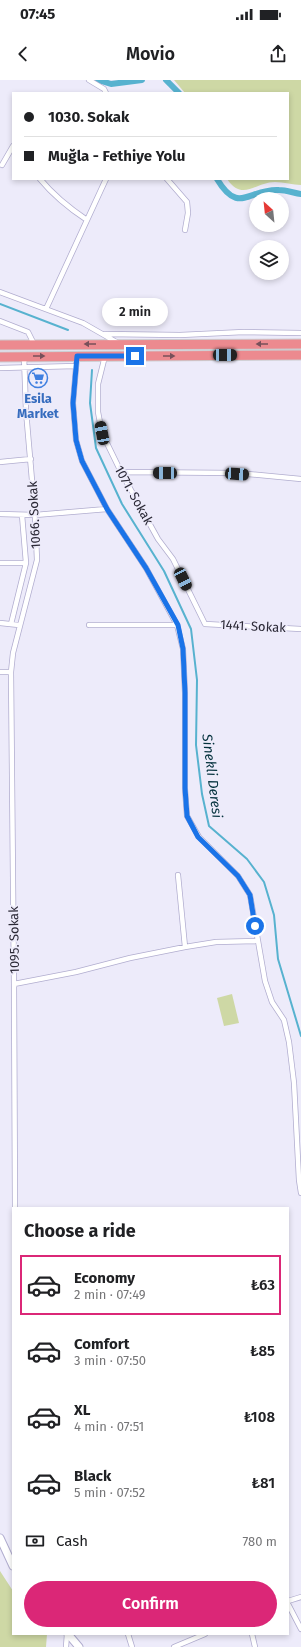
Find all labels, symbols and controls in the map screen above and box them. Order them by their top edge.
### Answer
text: 07:45 [20,5,55,23]
icon: back [12,43,34,65]
text: Movio [126,43,175,65]
icon: share [267,43,289,65]
text: 1030. Sokak [48,108,129,126]
text: Muğla - Fethiye Yolu [48,147,185,165]
north arrow [249,192,289,232]
map controls [249,192,289,280]
button: layers [249,240,289,280]
callout: 2 min [102,298,168,326]
text: 2 min [119,304,151,319]
one-way arrow [83,341,96,347]
one-way arrow [255,341,268,347]
route end [126,347,144,365]
car [213,349,237,361]
one-way arrow [33,353,46,359]
one-way arrow [163,353,176,359]
supermarket icon: Esila Market [27,367,49,389]
place label: Esila Market [17,391,60,421]
car [94,420,110,446]
street label: 1071. Sokak [112,463,157,527]
car [153,467,177,479]
car [225,467,249,481]
street label: 1066. Sokak [25,480,43,549]
car [172,566,194,592]
street label: 1441. Sokak [220,617,287,635]
water label: Sinekli Deresi [198,732,226,819]
street label: 1095. Sokak [6,906,22,974]
route start [246,917,264,935]
text: Choose a ride [24,1220,136,1242]
icon: car [26,1267,62,1303]
text: Economy [74,1269,135,1287]
text: ₺63 [251,1276,275,1294]
text: 2 min · 07:49 [74,1287,146,1302]
icon: car [26,1333,62,1369]
text: Comfort [74,1335,130,1353]
text: ₺85 [250,1342,275,1360]
text: 3 min · 07:50 [74,1353,146,1368]
icon: car [26,1399,62,1435]
text: XL [74,1401,90,1419]
text: ₺108 [244,1408,275,1426]
text: 4 min · 07:51 [74,1419,144,1434]
icon: car [26,1465,62,1501]
text: Black [74,1467,111,1485]
text: ₺81 [251,1474,275,1492]
text: 5 min · 07:52 [74,1485,145,1500]
icon: cash [24,1530,46,1552]
text: Cash [56,1532,88,1550]
text: 780 m [242,1534,277,1549]
button: Confirm [24,1581,277,1627]

